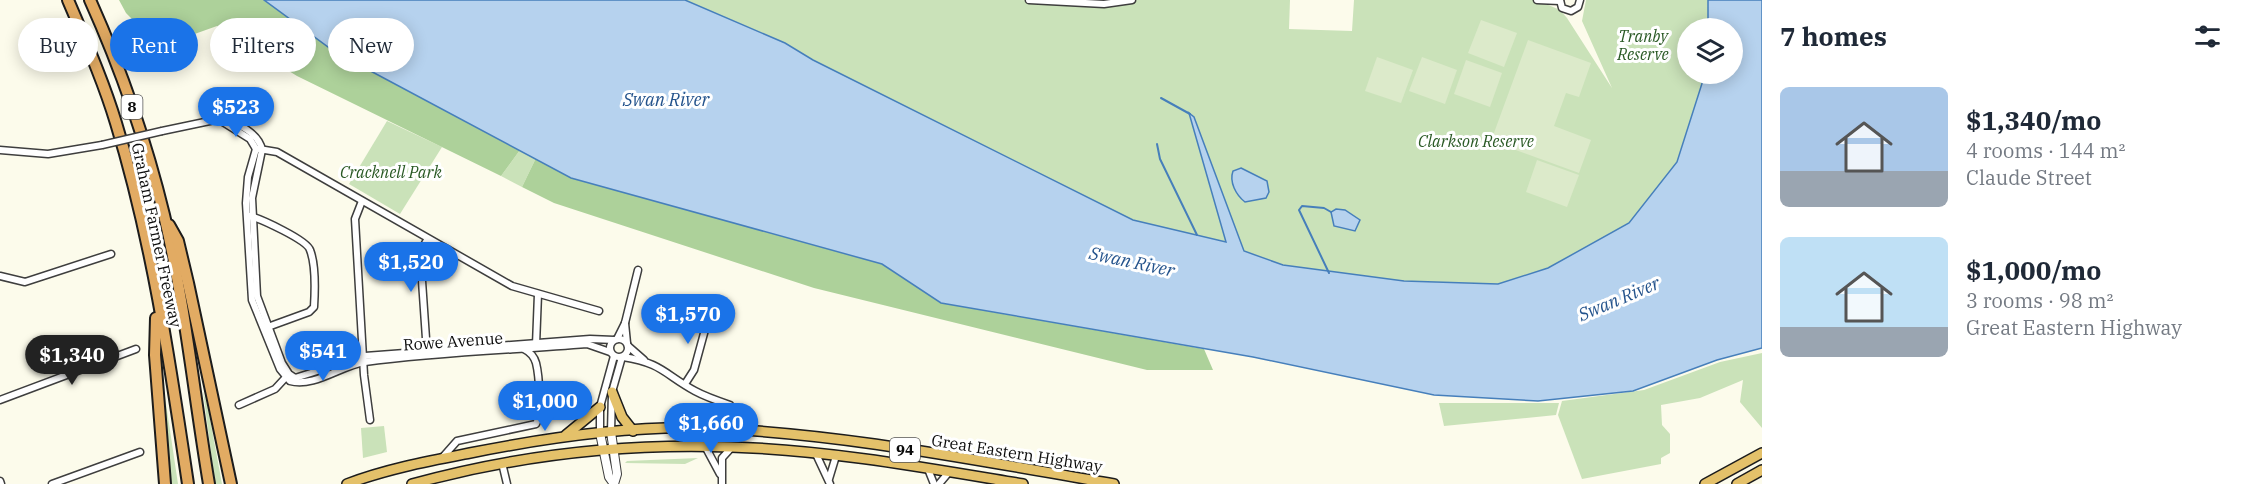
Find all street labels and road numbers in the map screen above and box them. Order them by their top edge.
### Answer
road number: 8 [122,95,142,119]
street label: Graham Farmer Freeway [128,141,186,330]
street label: Rowe Avenue [402,328,504,354]
street label: Great Eastern Highway [930,430,1104,476]
road number: 94 [890,438,920,462]

